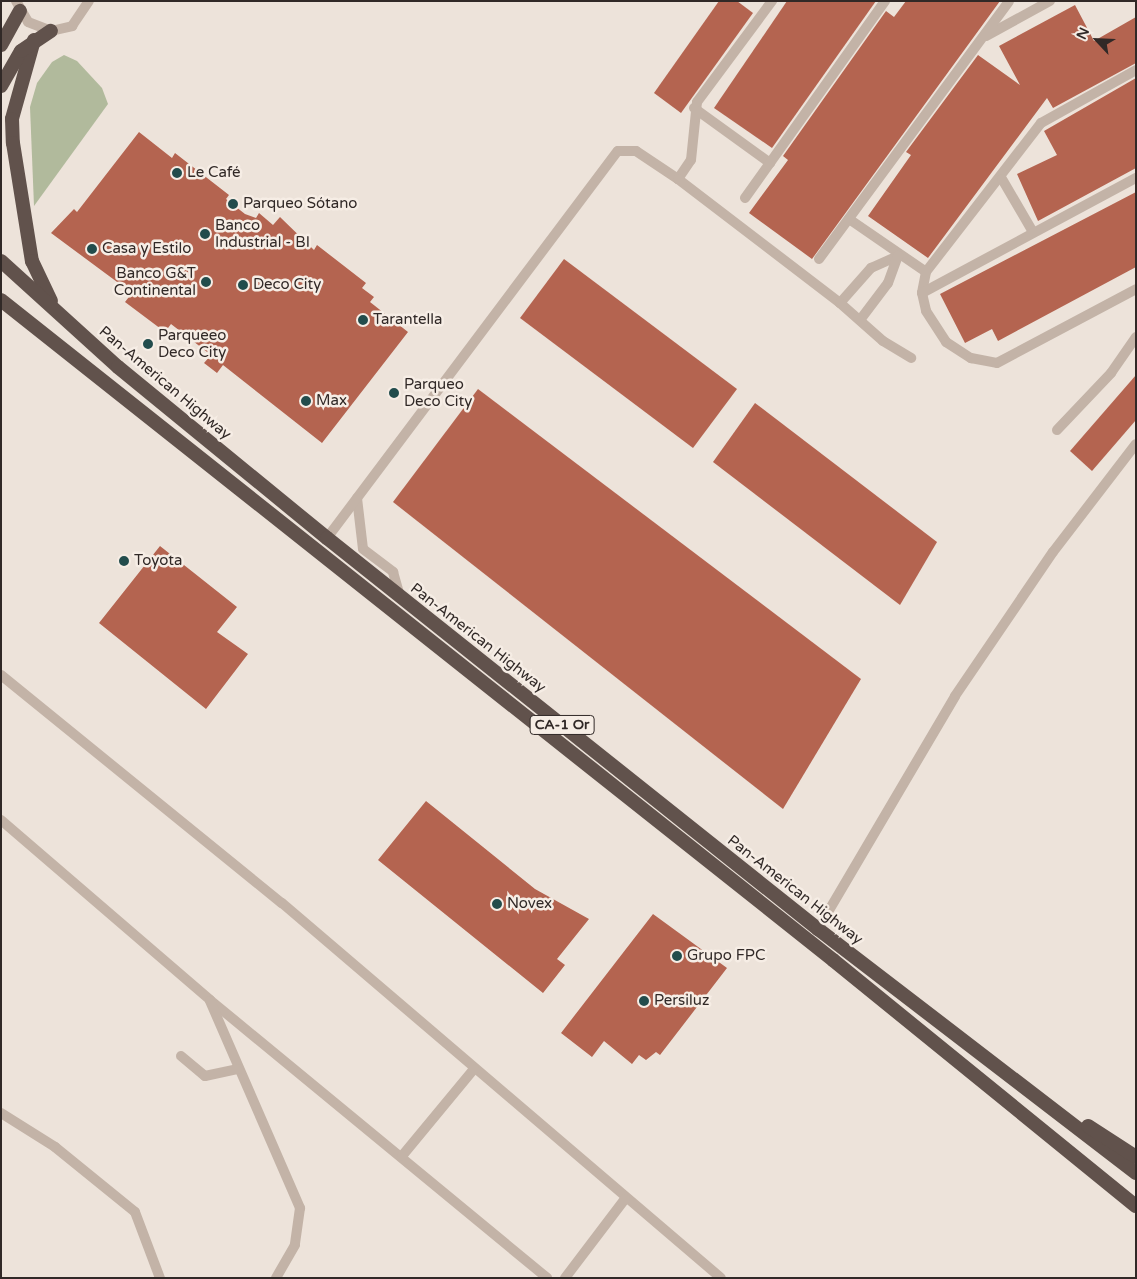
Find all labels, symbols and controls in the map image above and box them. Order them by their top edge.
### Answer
north arrow [1072,15,1122,65]
text: N [1073,25,1093,42]
place label: Le Café [187,164,240,182]
marker: Le Café [171,167,183,179]
place label: Parqueo Sótano [243,195,357,213]
marker: Parqueo Sótano [227,198,239,210]
place label: Banco Industrial - BI [215,216,310,251]
marker: Banco Industrial - BI [199,228,211,240]
place label: Casa y Estilo [102,240,191,258]
marker: Casa y Estilo [86,243,98,255]
place label: Banco G&T Continental [114,264,196,299]
marker: Banco G&T Continental [200,276,212,288]
place label: Deco City [253,276,321,294]
marker: Deco City [237,279,249,291]
place label: Tarantella [373,311,443,329]
marker: Tarantella [357,314,369,326]
street label: Pan-American Highway [95,322,235,444]
place label: Parqueeo Deco City [158,326,226,361]
marker: Parqueeo Deco City [142,338,154,350]
place label: Parqueo Deco City [404,375,472,410]
marker: Parqueo Deco City [388,387,400,399]
place label: Max [316,392,347,410]
marker: Max [300,395,312,407]
place label: Toyota [134,552,182,570]
marker: Toyota [118,555,130,567]
street label: Pan-American Highway [407,580,549,696]
road number: CA-1 Or [530,714,594,736]
street label: Pan-American Highway [724,832,866,948]
place label: Novex [507,895,552,913]
marker: Novex [491,898,503,910]
place label: Grupo FPC [687,947,765,965]
marker: Grupo FPC [671,950,683,962]
place label: Persiluz [654,992,709,1010]
marker: Persiluz [638,995,650,1007]

